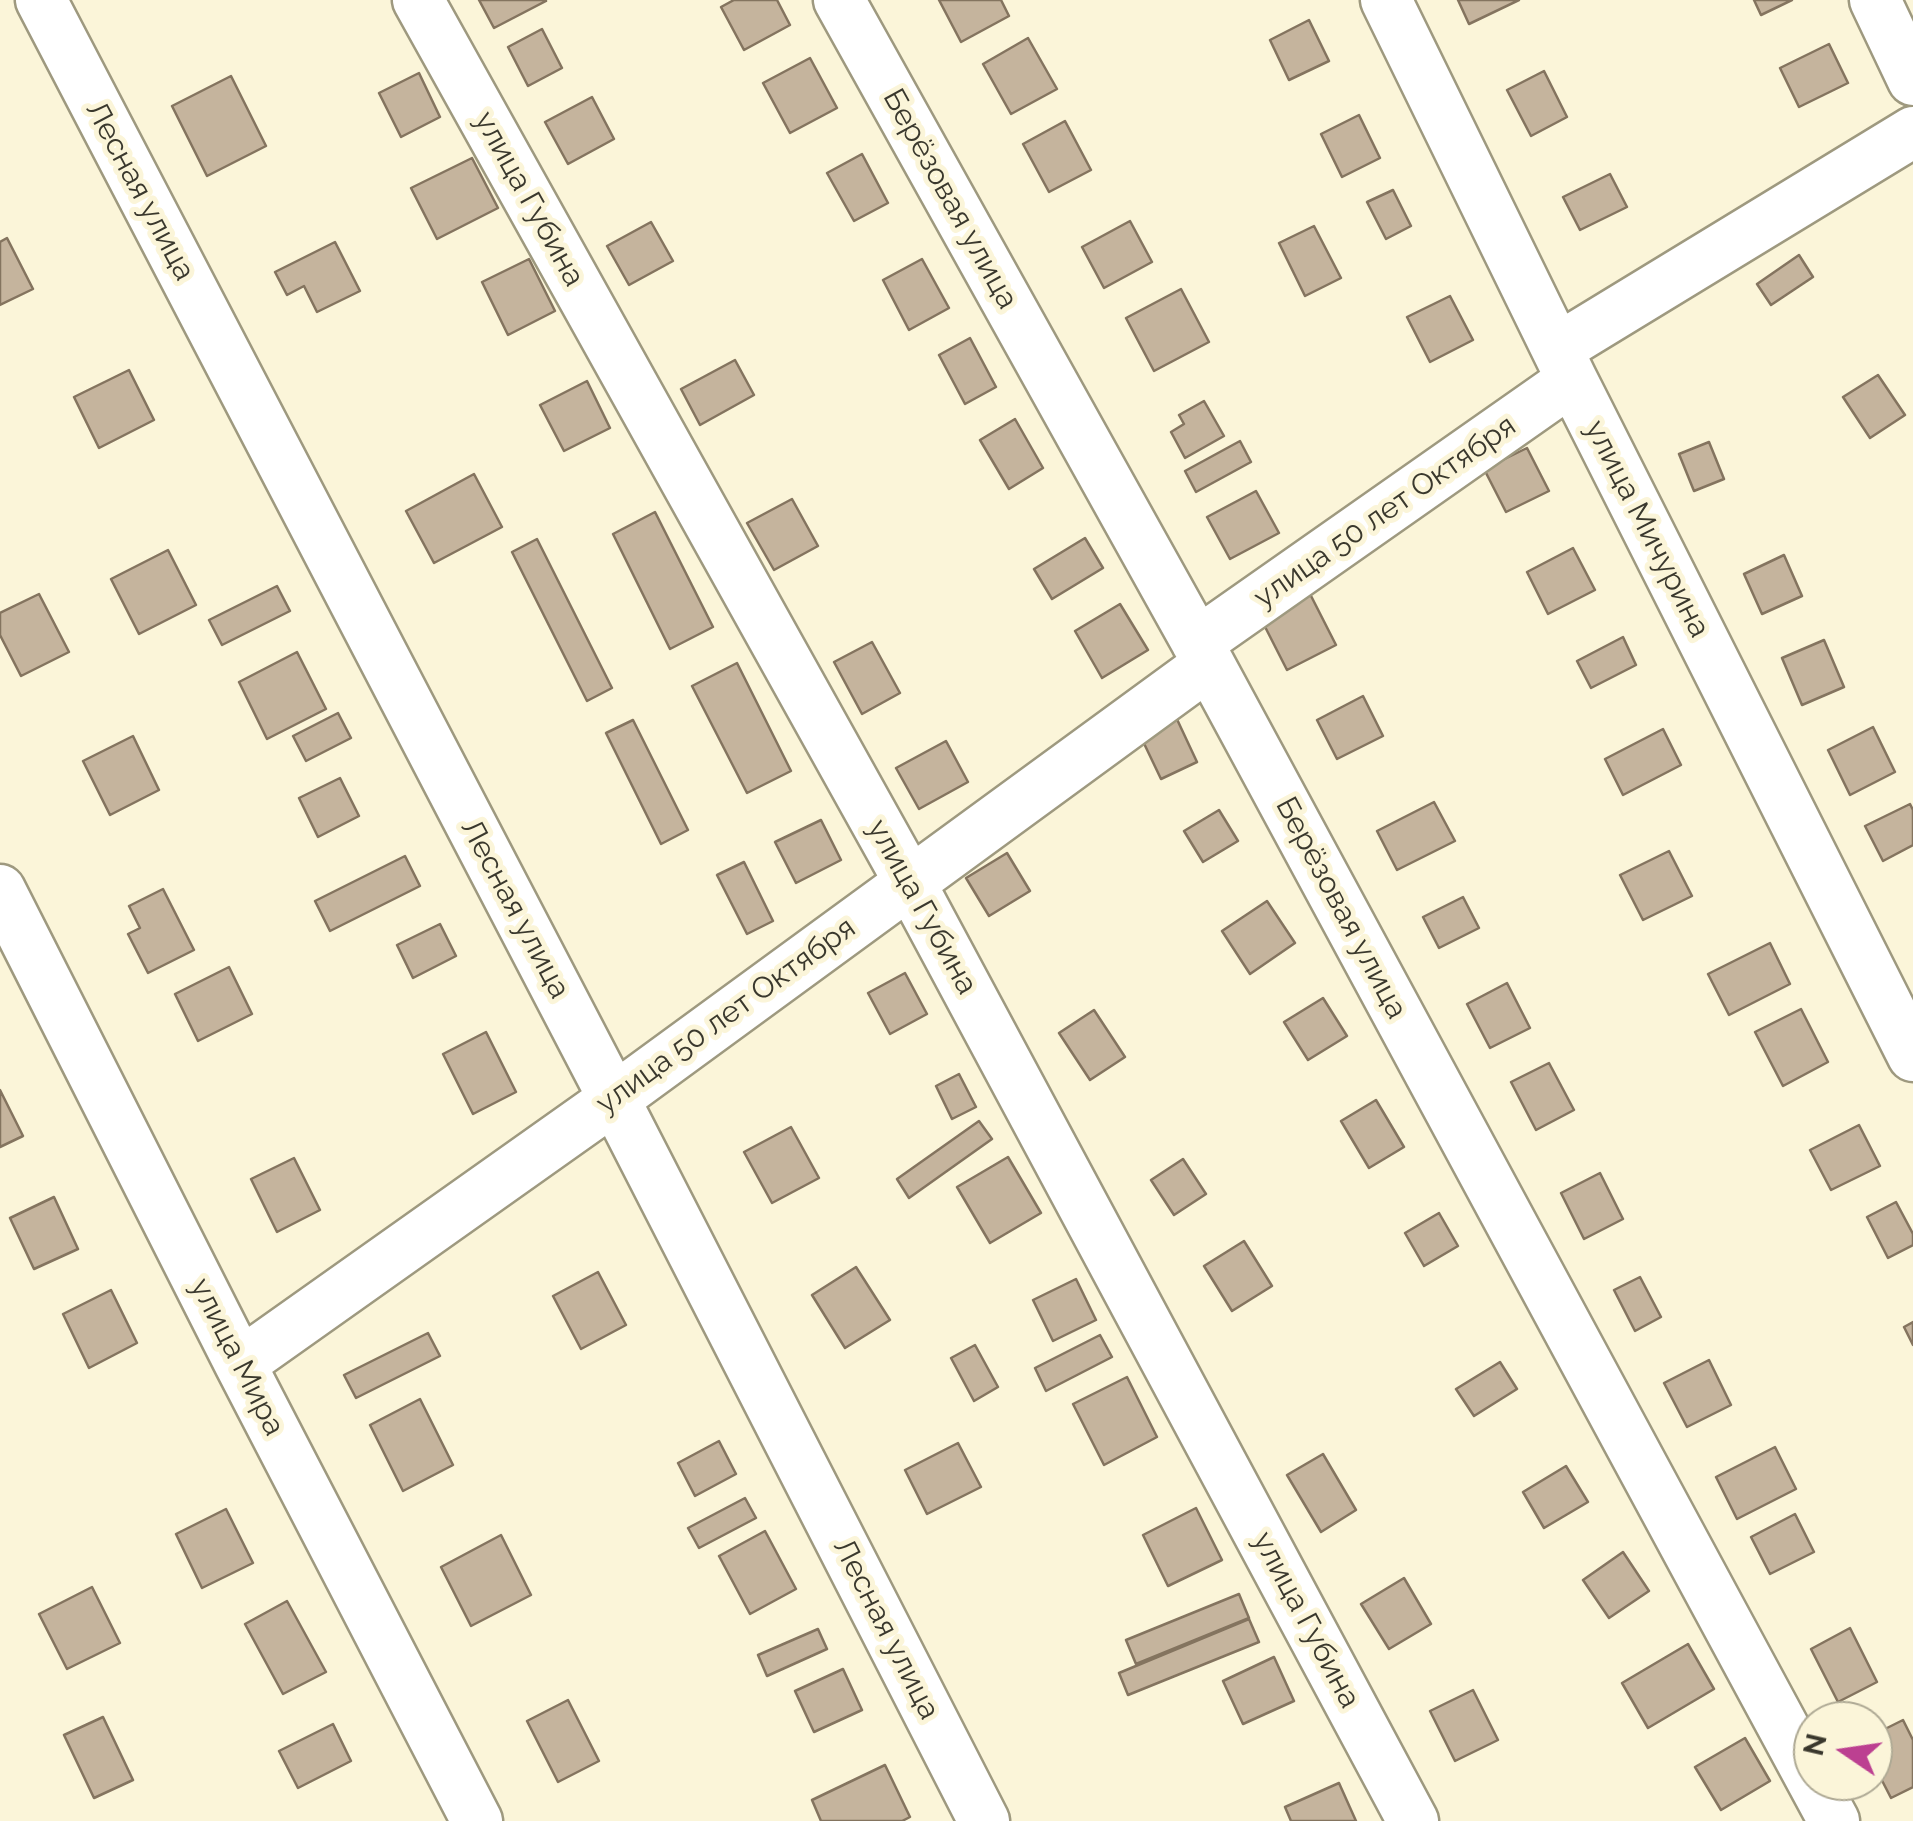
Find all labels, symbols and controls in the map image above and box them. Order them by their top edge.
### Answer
street label: Берёзовая улица [875,83,1025,315]
street label: Лесная улица [78,95,202,287]
street label: улица Губина [466,105,592,293]
street label: улица 50 лет Октября [1247,408,1523,616]
street label: улица Мичурина [1577,415,1717,643]
street label: Берёзовая улица [1268,791,1414,1025]
street label: Лесная улица [453,813,577,1005]
street label: улица Губина [859,813,985,1001]
street label: улица 50 лет Октября [589,910,863,1122]
street label: улица Мира [182,1272,292,1442]
street label: улица Губина [1245,1526,1367,1714]
street label: Лесная улица [825,1533,947,1725]
north arrow [1793,1701,1893,1801]
text: N [1797,1730,1834,1759]

